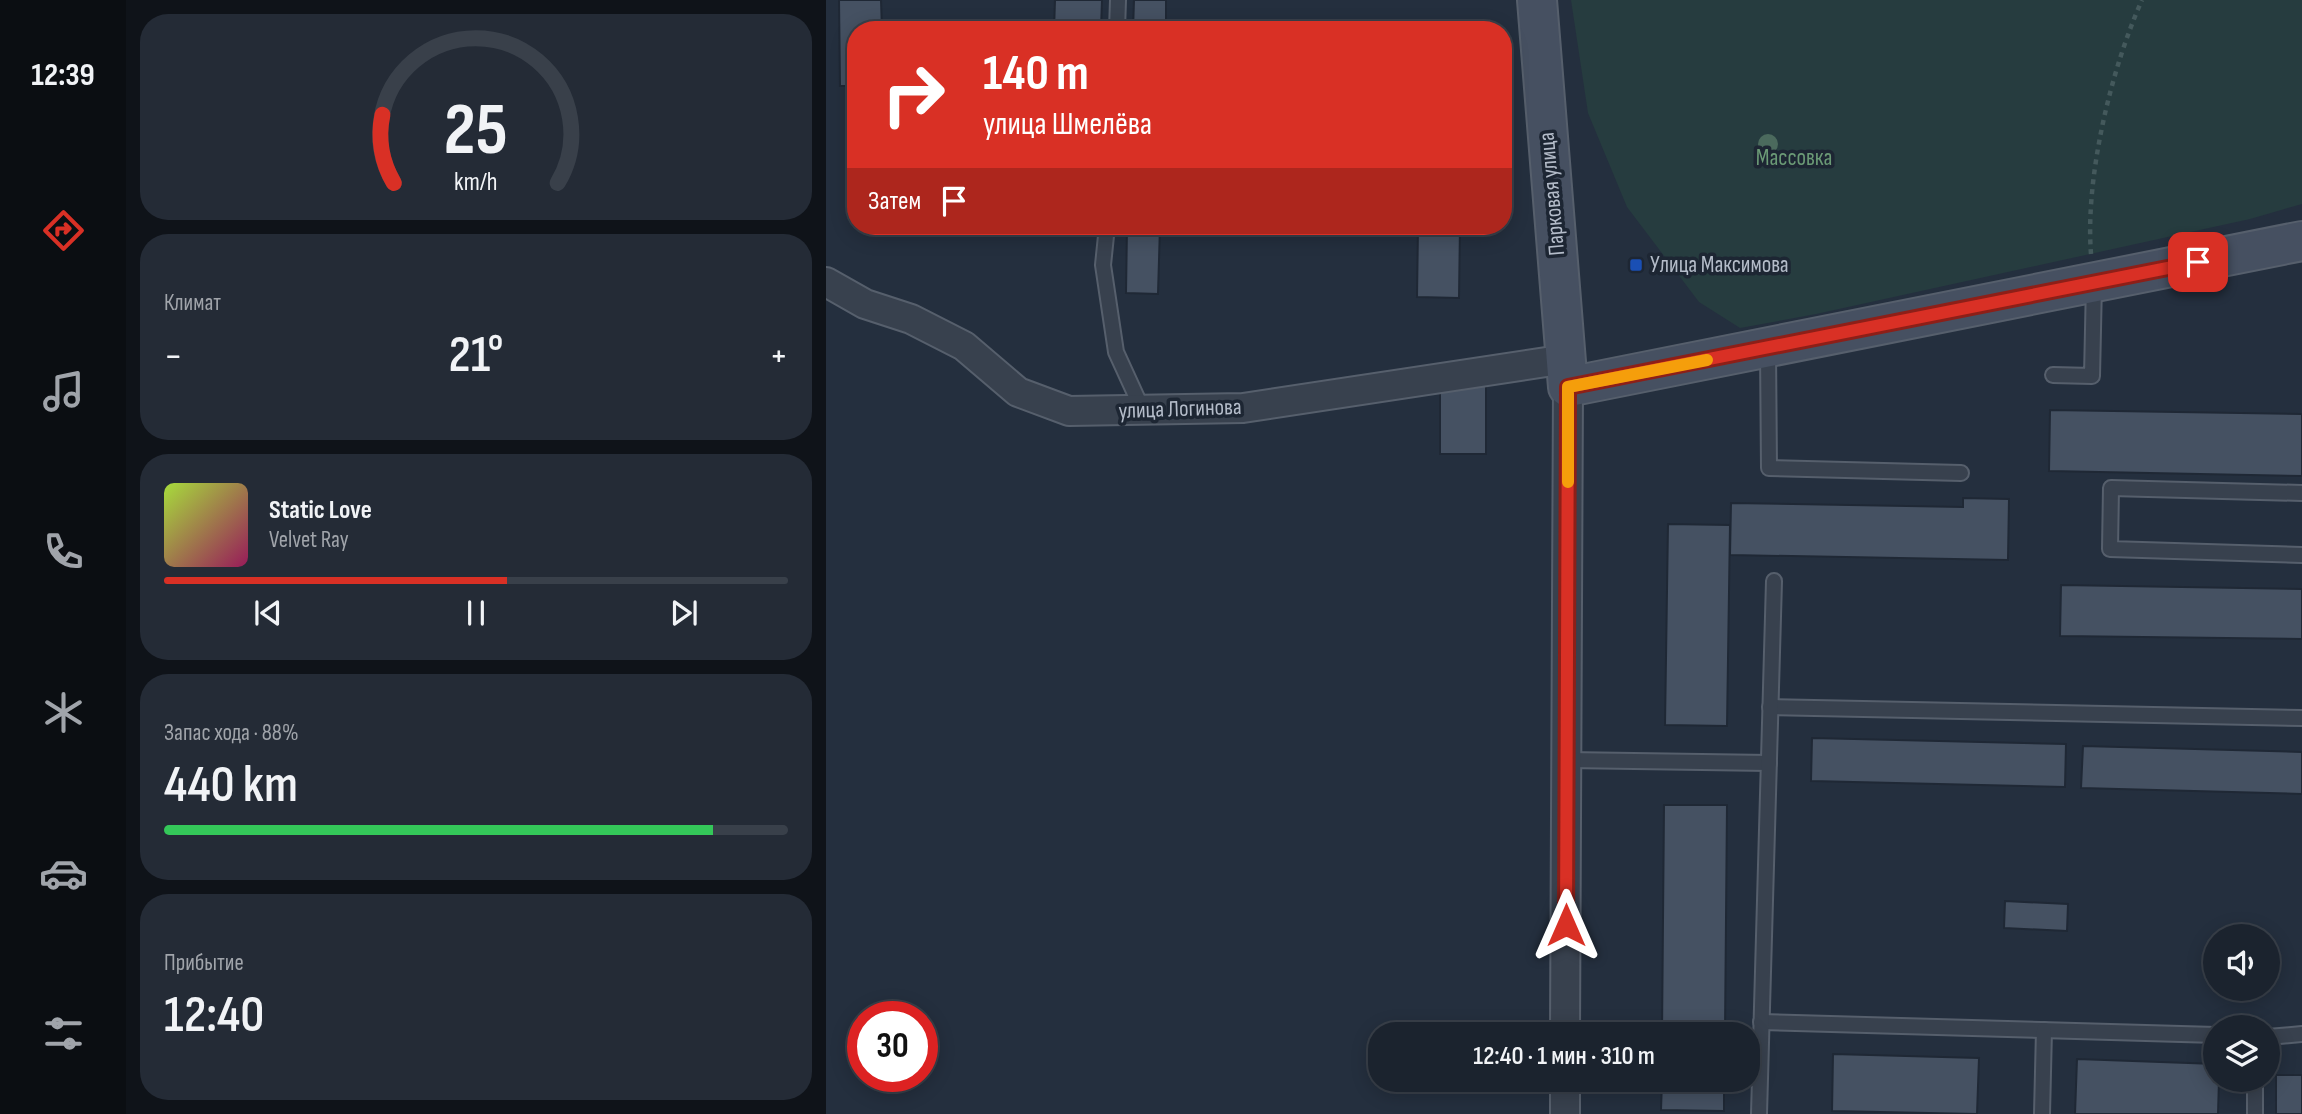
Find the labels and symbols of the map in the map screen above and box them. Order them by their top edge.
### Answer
street label: Парковая улица [1533,131,1571,257]
park label: Массовка [1756,144,1832,172]
pin [2168,232,2228,292]
place label: Улица Максимова [1650,251,1789,279]
marker: Улица Максимова [1628,257,1644,273]
street label: улица Логинова [1118,393,1242,425]
position arrow [1529,888,1603,962]
speed limit sign: 30 [847,1001,938,1092]

